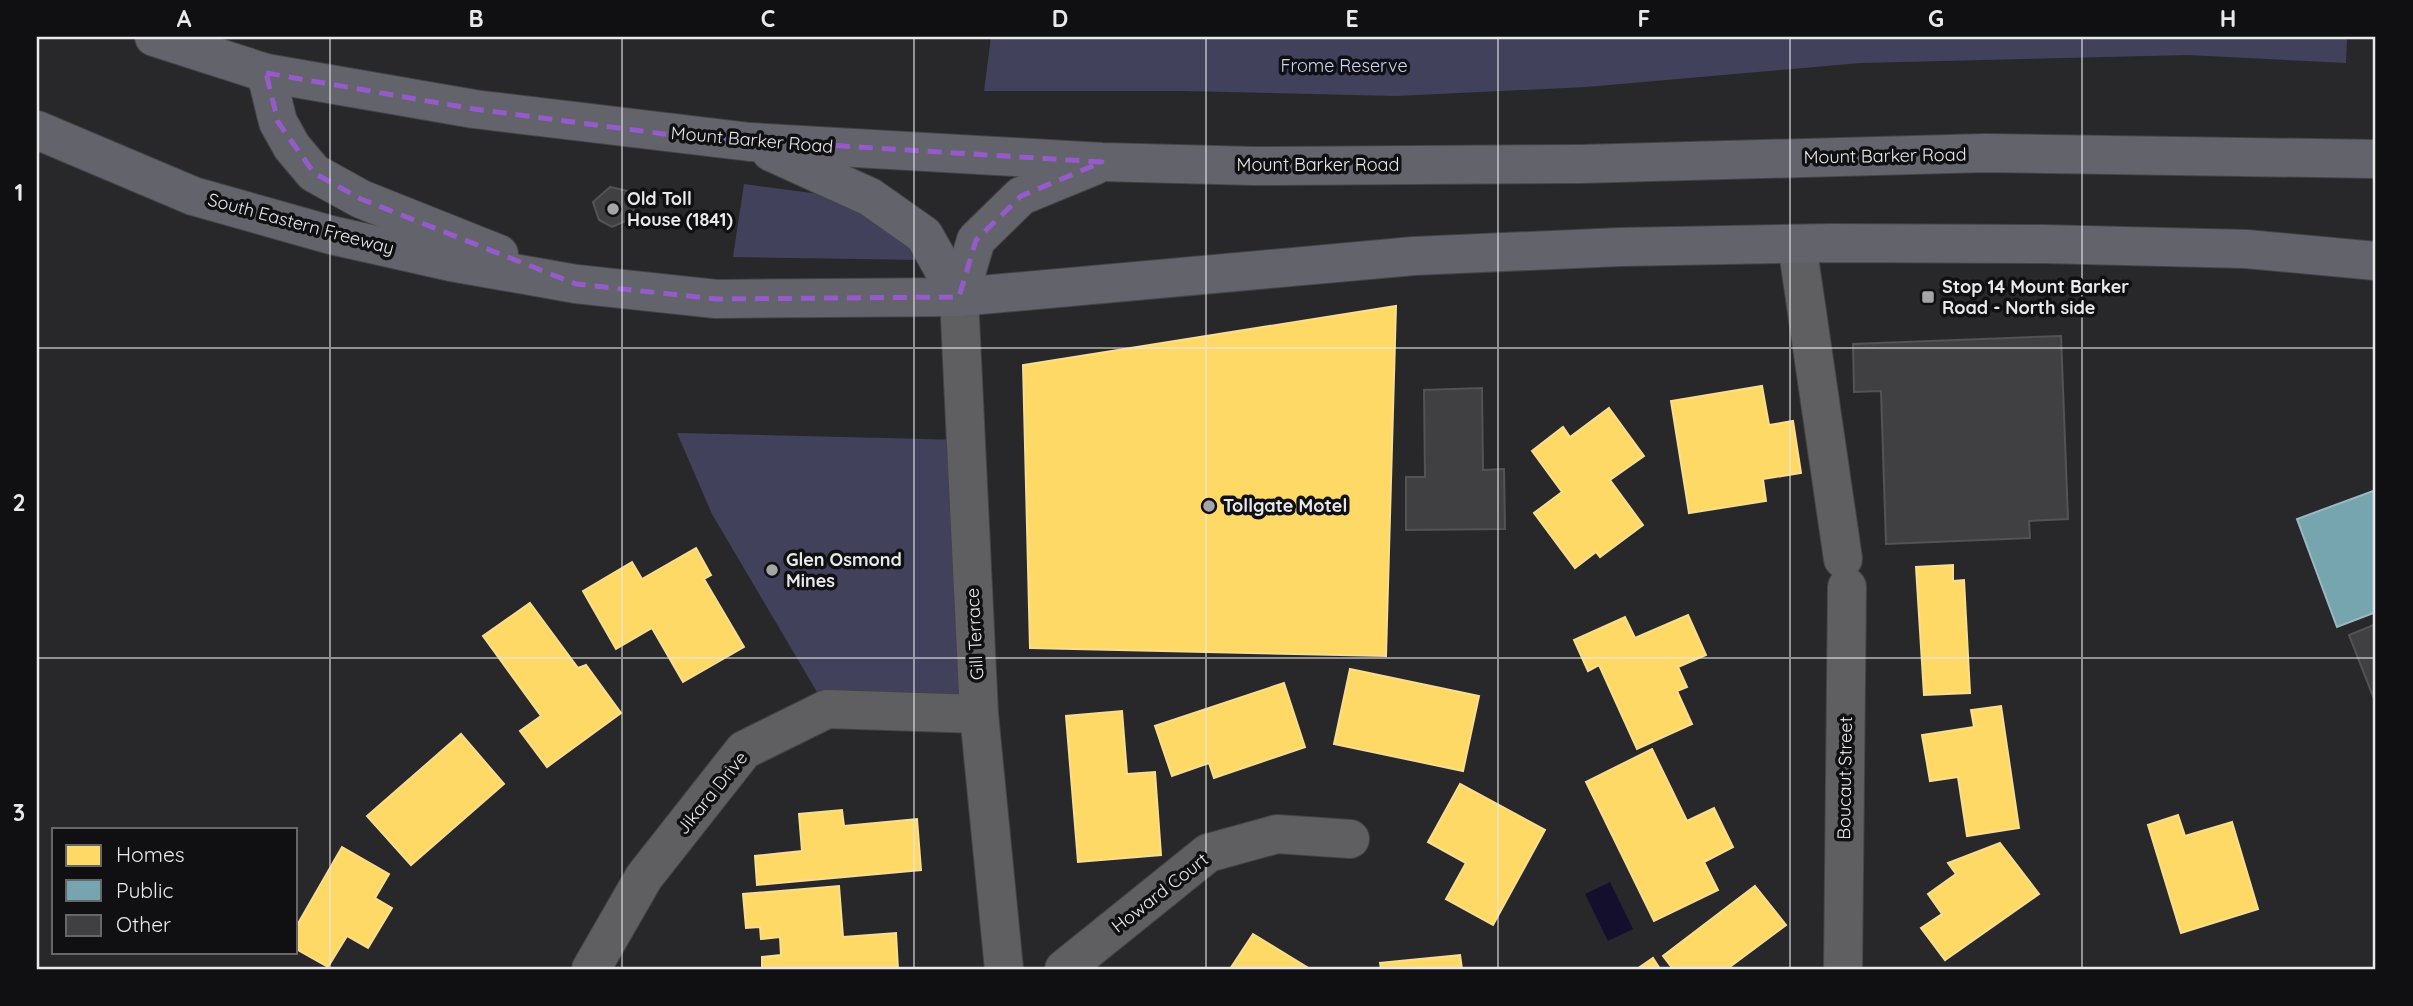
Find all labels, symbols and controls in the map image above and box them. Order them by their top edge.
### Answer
text: A [177,4,192,33]
text: B [468,4,484,33]
text: C [761,4,775,33]
text: D [1052,4,1068,33]
text: E [1345,4,1359,33]
text: F [1638,4,1650,33]
text: G [1928,4,1944,33]
text: H [2220,4,2236,33]
park label: Frome Reserve [1280,54,1408,77]
street label: Mount Barker Road [670,121,834,158]
street label: Mount Barker Road [1803,143,1967,168]
street label: Mount Barker Road [1237,153,1399,176]
text: 1 [15,178,23,207]
place label: Old Toll House (1841) [627,187,733,231]
street label: South Eastern Freeway [205,188,397,259]
marker: Old Toll House (1841) [605,201,621,217]
place label: Stop 14 Mount Barker Road - North side [1942,275,2129,319]
marker: Stop 14 Mount Barker Road - North side [1920,289,1936,305]
text: 2 [12,488,26,517]
place label: Tollgate Motel [1223,494,1347,517]
marker: Tollgate Motel [1201,498,1217,514]
place label: Glen Osmond Mines [786,548,902,592]
marker: Glen Osmond Mines [764,562,780,578]
street label: Gill Terrace [961,587,988,681]
street label: Boucaut Street [1832,716,1857,840]
street label: Jikara Drive [671,746,752,839]
text: 3 [13,798,25,827]
legend [52,828,298,954]
text: Homes [116,841,185,867]
street label: Howard Court [1107,848,1213,938]
text: Public [116,877,173,903]
text: Other [116,911,171,937]

